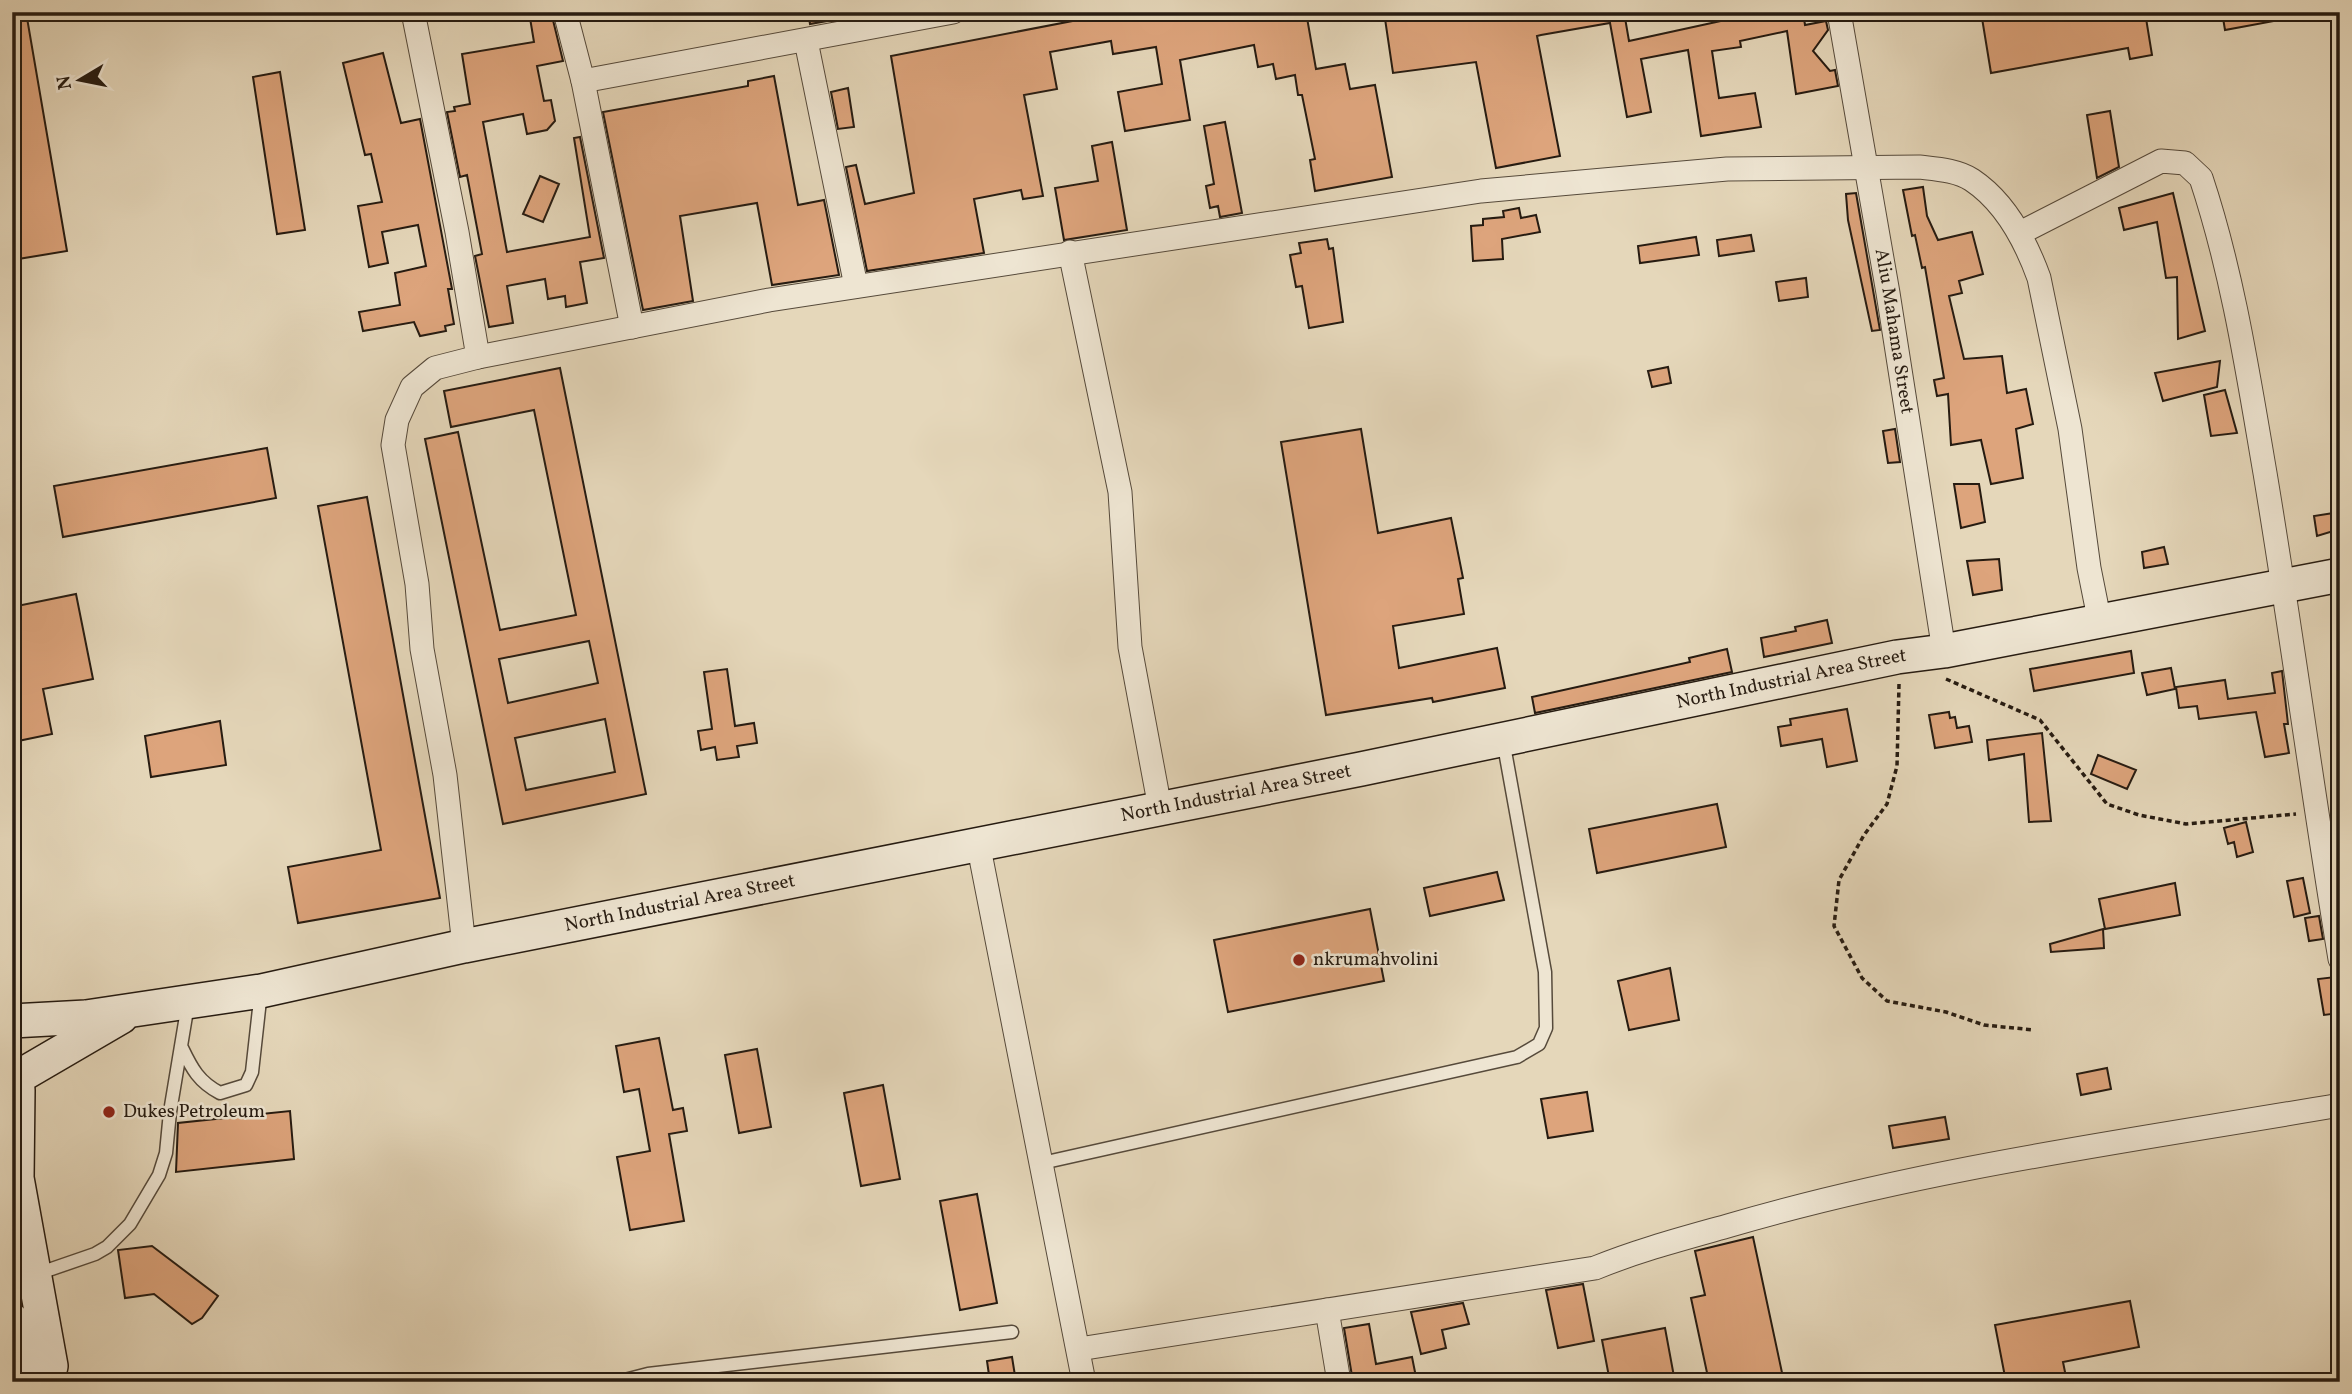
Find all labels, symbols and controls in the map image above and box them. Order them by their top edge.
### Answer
north arrow [46,46,116,116]
text: N [51,73,79,92]
street label: Aliu Mahama Street [1867,247,1920,416]
street label: North Industrial Area Street [1674,643,1908,716]
street label: North Industrial Area Street [1119,758,1354,829]
street label: North Industrial Area Street [562,868,798,939]
place label: nkrumahvolini [1313,947,1439,973]
marker: nkrumahvolini [1291,952,1307,968]
place label: Dukes Petroleum [123,1099,265,1125]
marker: Dukes Petroleum [101,1104,117,1120]

